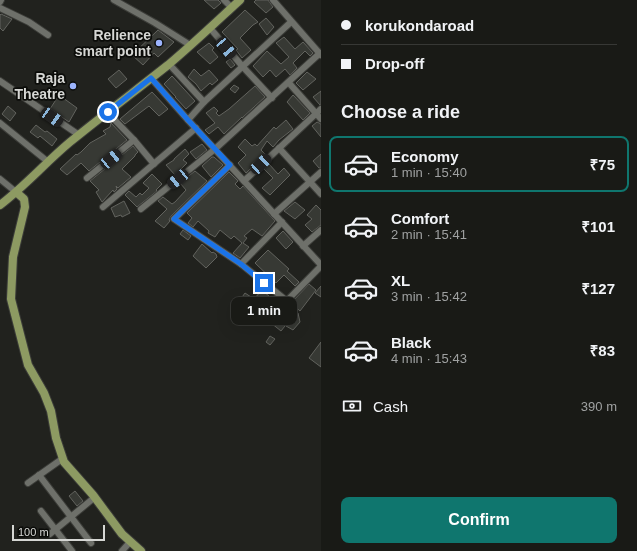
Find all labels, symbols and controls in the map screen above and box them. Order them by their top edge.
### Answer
text: korukondaroad [365,17,474,34]
place label: Relience smart point [75,27,151,59]
car [214,35,238,61]
marker: Relience smart point [154,38,164,48]
text: Drop-off [365,55,424,72]
place label: Raja Theatre [14,70,65,102]
marker: Raja Theatre [68,81,78,91]
text: Choose a ride [341,102,460,122]
route start [99,103,117,121]
car [39,105,65,129]
icon: car [343,146,379,182]
car [98,147,124,171]
text: Economy [391,148,459,165]
car [248,151,274,177]
text: ₹75 [590,156,615,173]
text: 1 min · 15:40 [391,165,467,180]
car [165,167,191,191]
icon: car [343,208,379,244]
text: Comfort [391,210,449,227]
text: ₹101 [581,218,615,235]
text: 2 min · 15:41 [391,227,467,242]
icon: car [343,270,379,306]
text: XL [391,272,410,289]
route end [255,274,273,292]
text: ₹127 [581,280,615,297]
text: 3 min · 15:42 [391,289,467,304]
callout: 1 min [231,297,297,325]
text: 1 min [247,303,281,318]
icon: car [343,332,379,368]
text: Black [391,334,431,351]
text: ₹83 [590,342,615,359]
text: 4 min · 15:43 [391,351,467,366]
icon: cash [341,395,363,417]
text: Cash [373,398,408,415]
text: 390 m [581,399,617,414]
button: Confirm [341,497,617,543]
scale bar [12,523,105,542]
text: 100 m [18,526,49,538]

